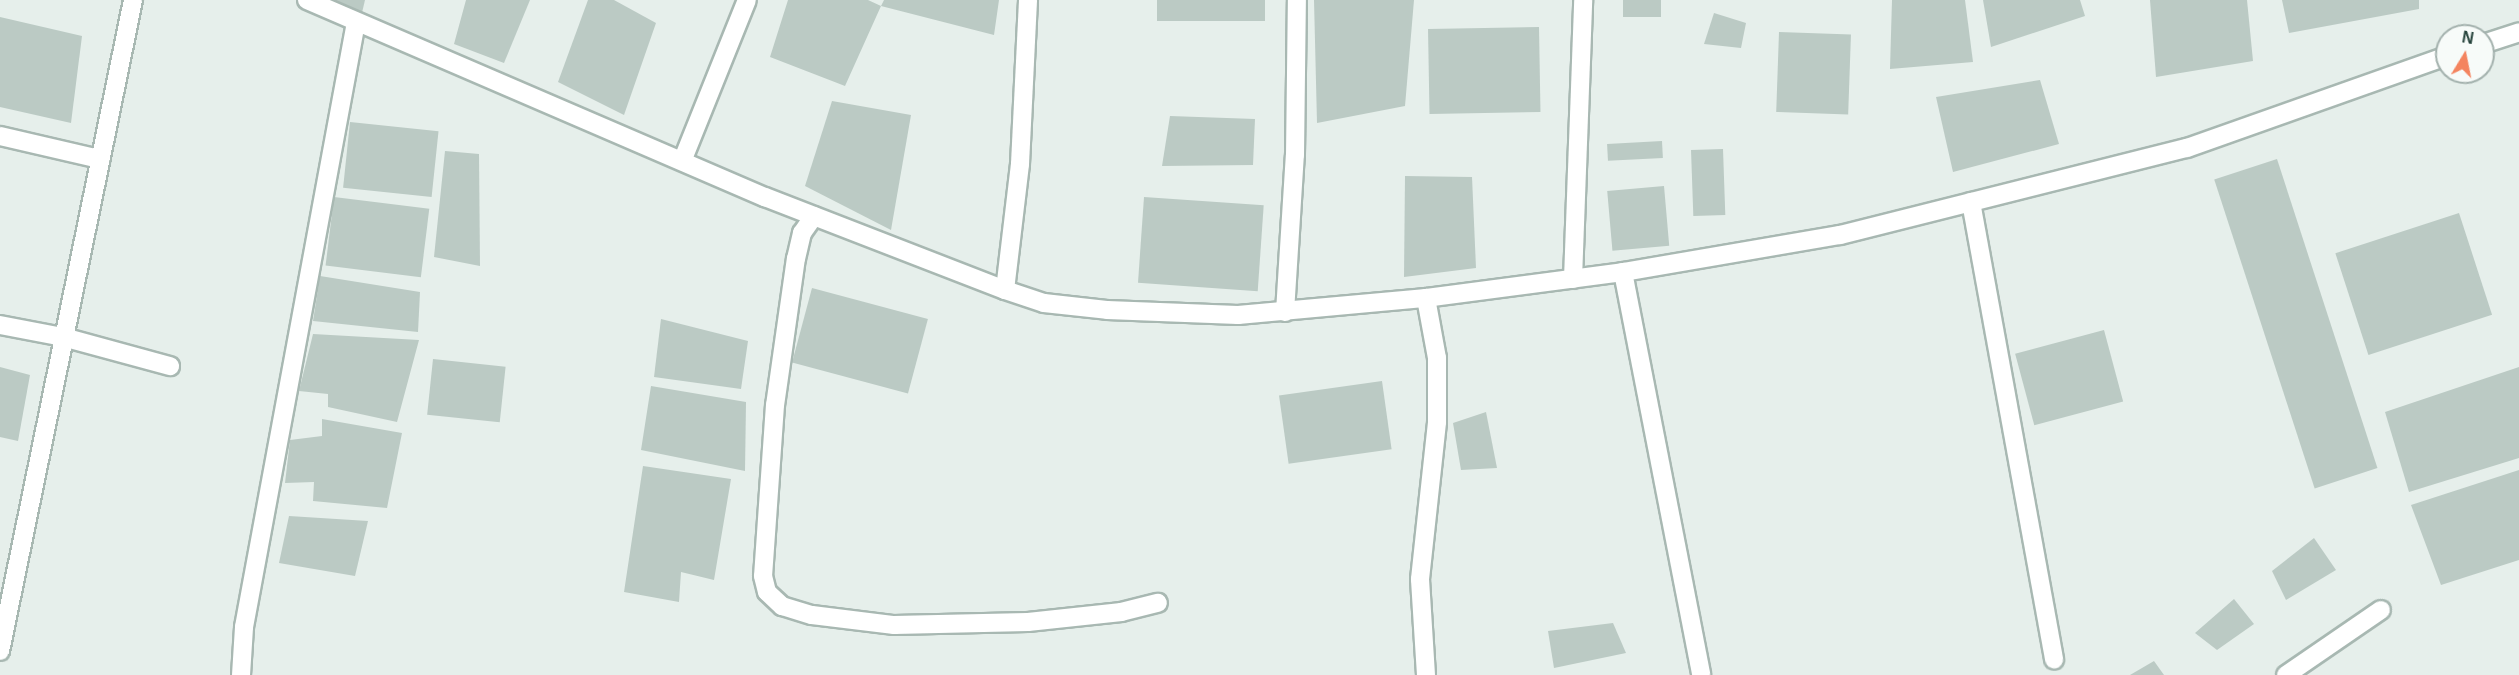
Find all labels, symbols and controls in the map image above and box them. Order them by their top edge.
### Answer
north arrow [2435,24,2495,84]
text: N [2461,28,2475,47]

